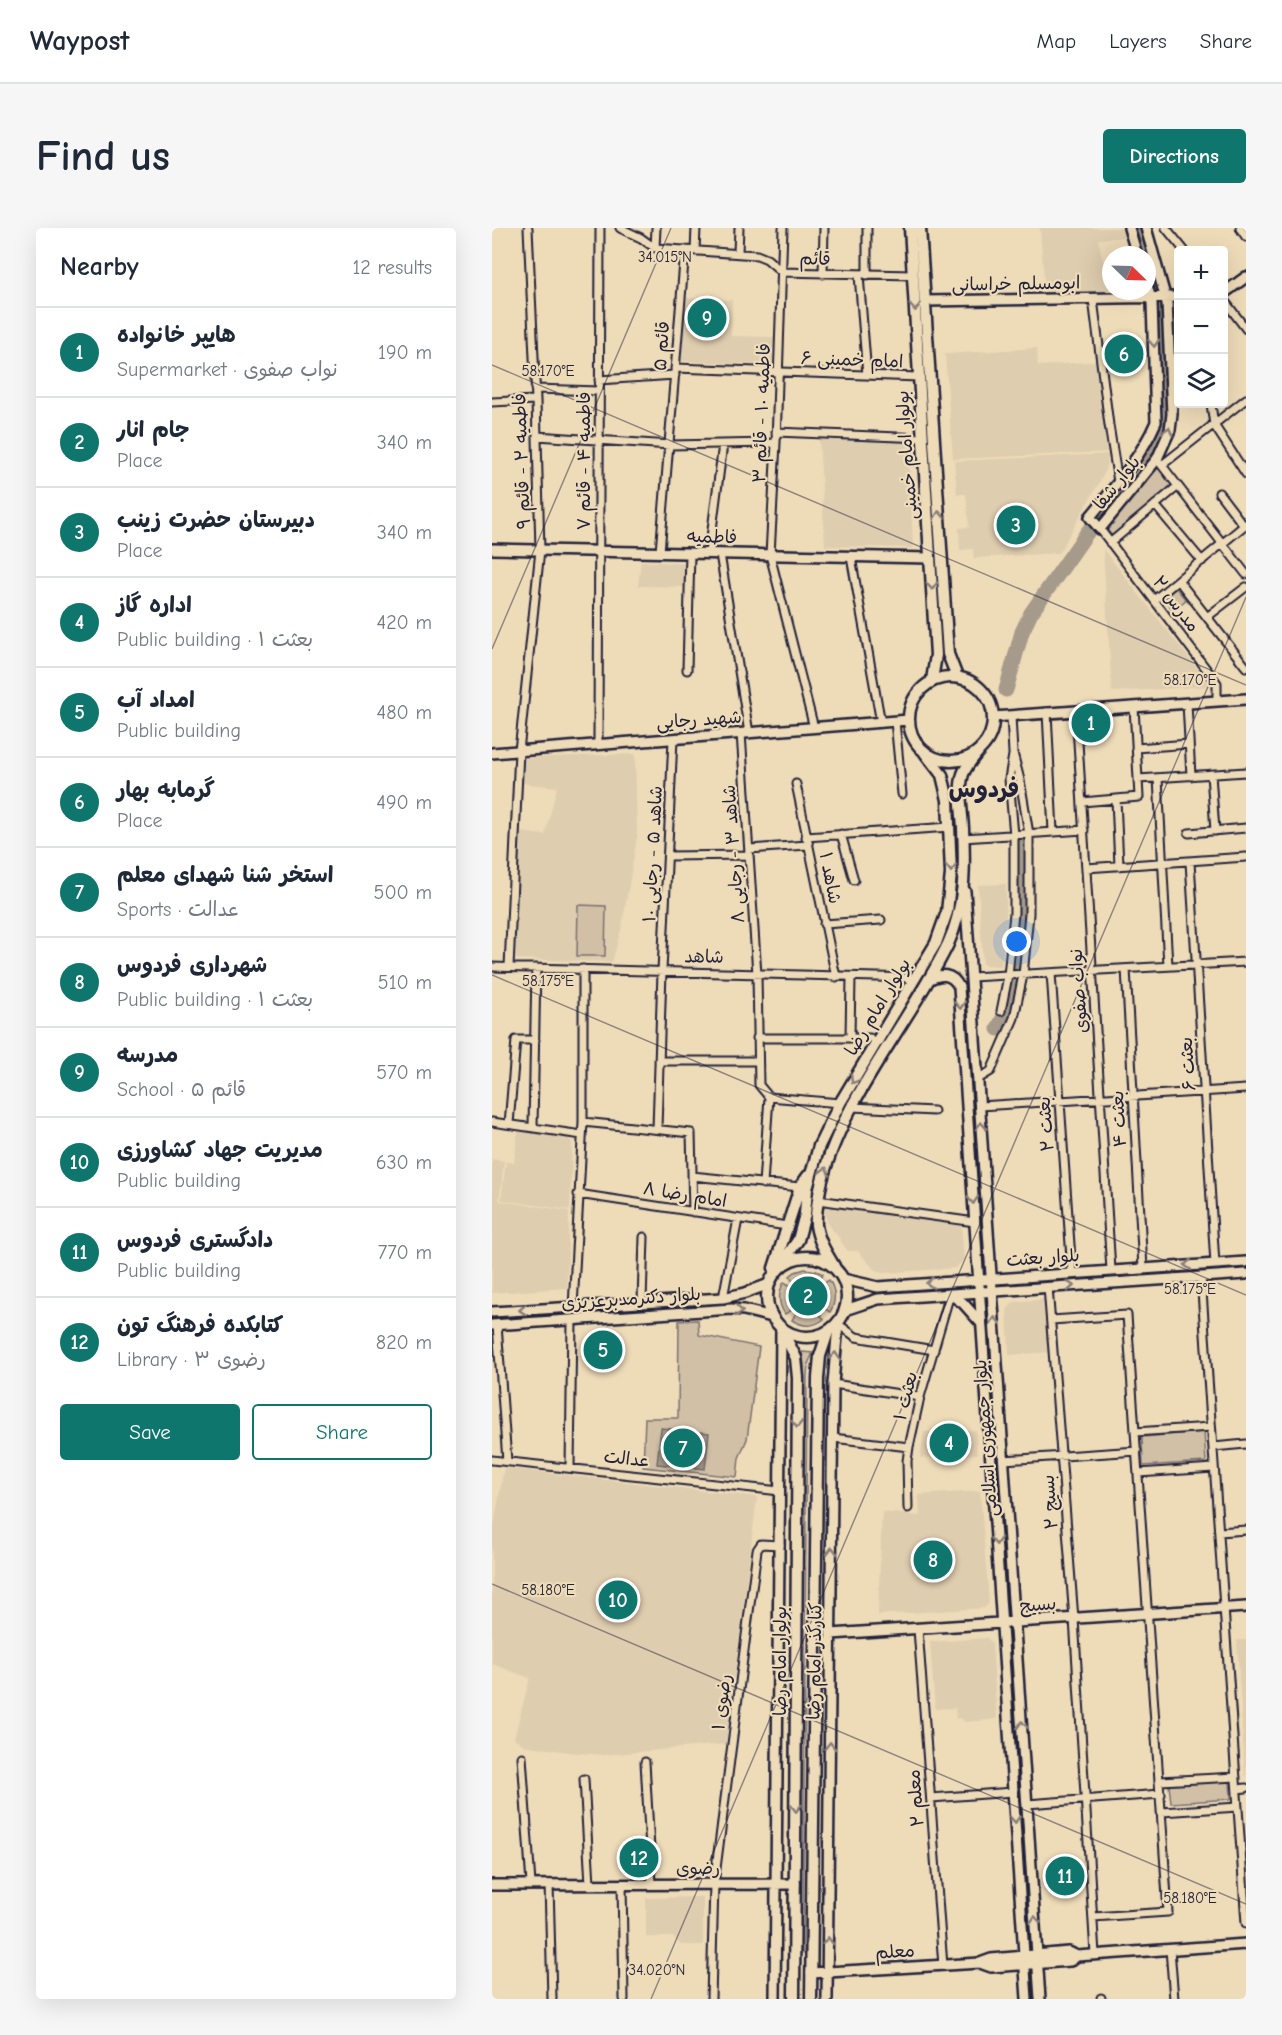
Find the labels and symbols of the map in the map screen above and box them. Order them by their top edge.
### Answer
north arrow [1102,246,1156,300]
text: 34.015°N [638,248,692,266]
street label: قائم [799,248,831,273]
street label: ابومسلم خراسانی [952,272,1080,299]
pin: 9 [688,296,726,340]
one-way arrow [908,303,921,312]
street label: قائم ۵ [650,320,677,372]
pin: 6 [1104,332,1144,376]
one-way arrow [1147,338,1160,347]
street label: فاطمیه ۱۰ - قائم ۳ [749,343,778,483]
street label: امام خمینی ۶ [800,348,904,375]
text: 58.170°E [521,362,575,380]
street label: بولوار امام خمینی [892,389,925,520]
street label: فاطمیه ۴ - قائم ۷ [574,391,598,531]
street label: فاطمیه ۲ - قائم ۹ [509,392,538,529]
one-way arrow [1161,426,1174,436]
street label: بلوار شفا [1089,452,1145,514]
pin: 3 [996,502,1036,548]
one-way arrow [932,511,945,520]
street label: فاطمیه [687,526,737,548]
street label: مدرس ۲ [1148,572,1204,636]
one-way arrow [925,581,938,590]
text: 58.170°E [1163,671,1217,689]
pin: 1 [1072,700,1110,746]
street label: شهید رجایی [656,707,742,733]
district label: فردوس [949,775,1019,803]
street label: شاهد ۳ - رجایی ۸ [719,784,749,924]
street label: شاهد ۵ - رجایی ۱۰ [639,785,667,923]
street label: شاهد ۱ [815,850,845,906]
one-way arrow [945,863,957,872]
your location [1002,927,1031,956]
street label: شاهد [684,946,724,968]
street label: نواب صفوی [1066,948,1092,1034]
street label: بولوار امام رضا [841,954,918,1061]
text: 58.175°E [522,972,574,990]
one-way arrow [954,1001,967,1010]
street label: بعثت ۶ [1176,1036,1200,1092]
one-way arrow [850,1074,861,1084]
street label: بعثت ۴ [1107,1090,1131,1148]
street label: بعثت ۲ [1034,1096,1058,1152]
one-way arrow [975,1122,988,1131]
one-way arrow [818,1166,830,1177]
street label: امام رضا ۸ [641,1178,729,1215]
one-way arrow [967,1195,980,1204]
street label: بلوار بعثت [1006,1245,1080,1271]
one-way arrow [1183,1259,1192,1272]
pin: 2 [788,1274,828,1318]
one-way arrow [926,1276,935,1289]
one-way arrow [1065,1280,1074,1293]
text: 58.175°E [1164,1280,1216,1298]
street label: بلوار دکترمدبرعزیزی [561,1284,701,1314]
one-way arrow [519,1304,528,1317]
one-way arrow [734,1304,743,1317]
one-way arrow [988,1316,1001,1325]
pin: 5 [584,1328,622,1372]
one-way arrow [828,1351,841,1360]
street label: بلوار جمهوری اسلامی [970,1359,1003,1517]
street label: بعثت ۱ [890,1369,922,1423]
one-way arrow [791,1420,803,1429]
pin: 4 [930,1420,968,1466]
pin: 7 [664,1426,702,1470]
street label: عدالت [603,1446,651,1472]
street label: بسیج ۲ [1038,1474,1063,1530]
one-way arrow [990,1536,1003,1545]
pin: 8 [914,1538,952,1582]
one-way arrow [826,1546,838,1555]
pin: 10 [598,1578,638,1622]
text: 58.180°E [521,1581,575,1599]
street label: بسیج [1019,1593,1057,1618]
street label: کنارگذر امام رضا [803,1602,830,1720]
street label: بولوار امام رضا [770,1606,794,1716]
street label: رضوی ۱ [708,1673,736,1731]
one-way arrow [1015,1721,1028,1730]
one-way arrow [824,1741,836,1750]
street label: معلم ۲ [904,1768,931,1828]
one-way arrow [790,1804,802,1813]
one-way arrow [1008,1815,1021,1824]
pin: 12 [620,1836,658,1880]
pin: 11 [1046,1854,1084,1898]
street label: رضوی [676,1858,720,1879]
text: 58.180°E [1163,1889,1217,1907]
one-way arrow [1028,1915,1041,1924]
one-way arrow [822,1936,834,1945]
street label: معلم [875,1940,915,1967]
text: 34.020°N [629,1961,685,1979]

